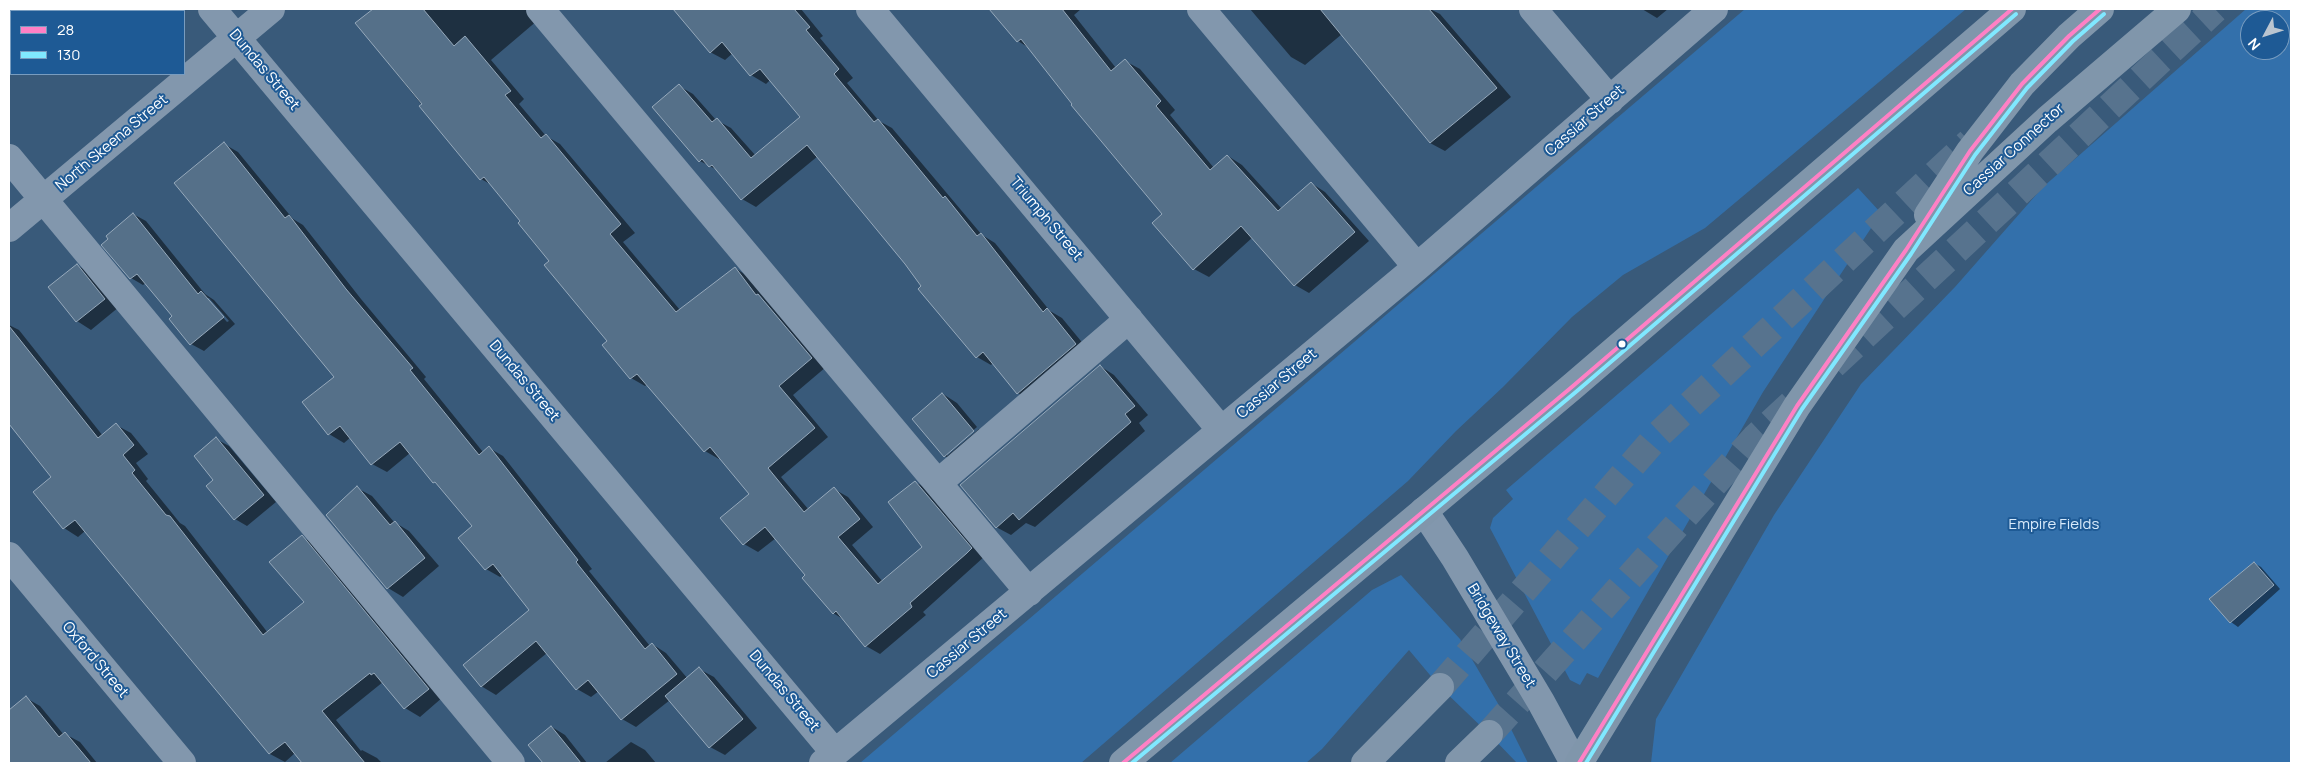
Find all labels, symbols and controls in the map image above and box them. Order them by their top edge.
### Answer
legend [10,10,185,75]
north arrow [2240,10,2290,60]
text: 28 [57,19,74,40]
street label: Dundas Street [225,26,303,114]
text: N [2243,34,2264,54]
text: 130 [57,44,80,65]
street label: Cassiar Street [1542,82,1628,160]
street label: North Skeena Street [52,91,172,195]
street label: Cassiar Connector [1960,100,2068,200]
street label: Triumph Street [1006,174,1086,264]
street label: Dundas Street [485,337,563,425]
unlabelled marker [1617,339,1627,349]
street label: Cassiar Street [1233,345,1321,423]
park label: Empire Fields [2009,516,2099,534]
street label: Bridgeway Street [1463,581,1539,691]
street label: Cassiar Street [923,605,1011,683]
street label: Oxford Street [58,618,132,702]
street label: Dundas Street [745,647,823,735]

